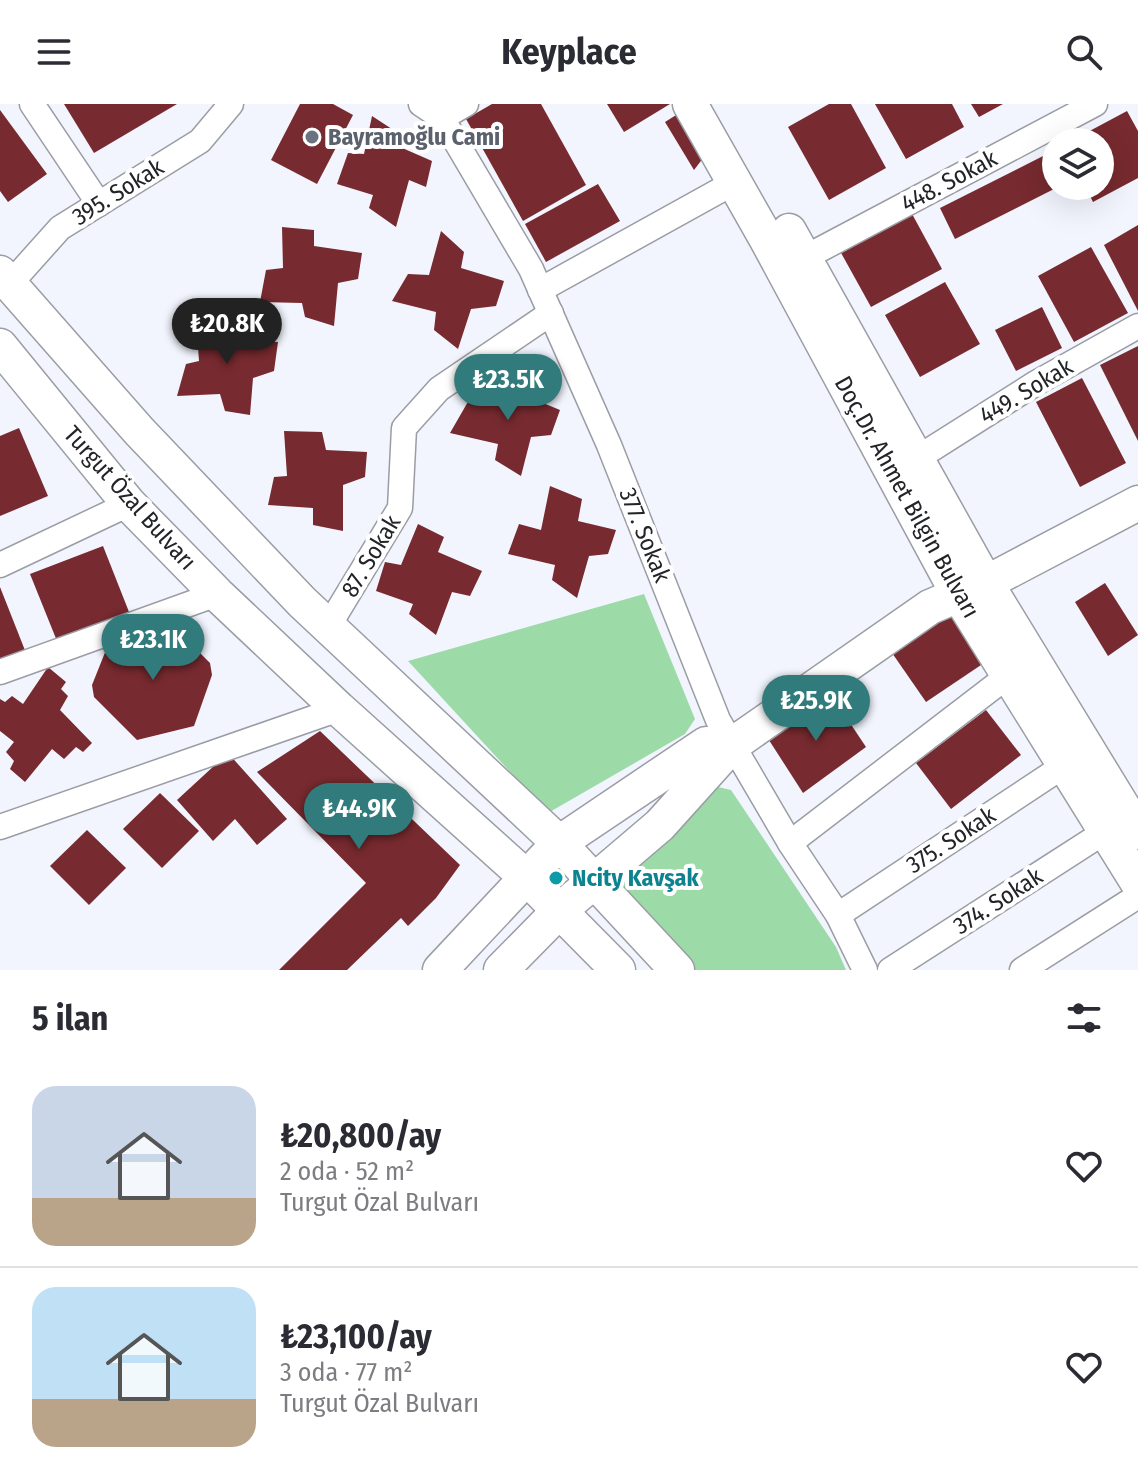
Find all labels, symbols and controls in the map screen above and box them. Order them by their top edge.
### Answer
icon: menu [32,30,76,74]
text: Keyplace [501,30,637,74]
icon: search [1062,30,1106,74]
place label: Bayramoğlu Cami [328,123,500,151]
marker: Bayramoğlu Cami [303,128,321,146]
map controls [1042,128,1114,200]
button: layers [1042,128,1114,200]
street label: 448. Sokak [896,144,1002,218]
street label: 395. Sokak [67,153,169,231]
pin: ₺20.8K [162,298,292,366]
text: ₺20.8K [190,308,264,339]
street label: 449. Sokak [974,352,1078,430]
pin: ₺23.5K [443,354,573,422]
text: ₺23.5K [472,364,544,395]
street label: Doç.Dr. Ahmet Bilgin Bulvarı [829,371,985,623]
street label: Turgut Özal Bulvarı [58,420,202,576]
street label: 377. Sokak [613,484,677,587]
street label: 87. Sokak [336,509,407,602]
pin: ₺23.1K [88,614,218,682]
text: ₺23.1K [119,624,187,655]
pin: ₺25.9K [751,675,881,743]
text: ₺25.9K [780,685,852,716]
pin: ₺44.9K [294,783,424,851]
text: ₺44.9K [322,793,396,824]
street label: 375. Sokak [901,801,1001,879]
street label: 374. Sokak [948,862,1048,940]
place label: Ncity Kavşak [572,864,700,892]
marker: Ncity Kavşak [547,869,565,887]
icon: filters [1062,996,1106,1040]
text: 5 ilan [32,998,108,1039]
text: ₺20,800/ay [280,1115,441,1156]
icon: home [96,1118,192,1214]
icon: heart [1062,1144,1106,1188]
text: 2 oda · 52 m² [280,1156,414,1187]
text: Turgut Özal Bulvarı [280,1187,479,1218]
text: ₺23,100/ay [280,1316,432,1357]
icon: home [96,1319,192,1415]
icon: heart [1062,1345,1106,1389]
text: 3 oda · 77 m² [280,1357,412,1388]
text: Turgut Özal Bulvarı [280,1388,479,1419]

